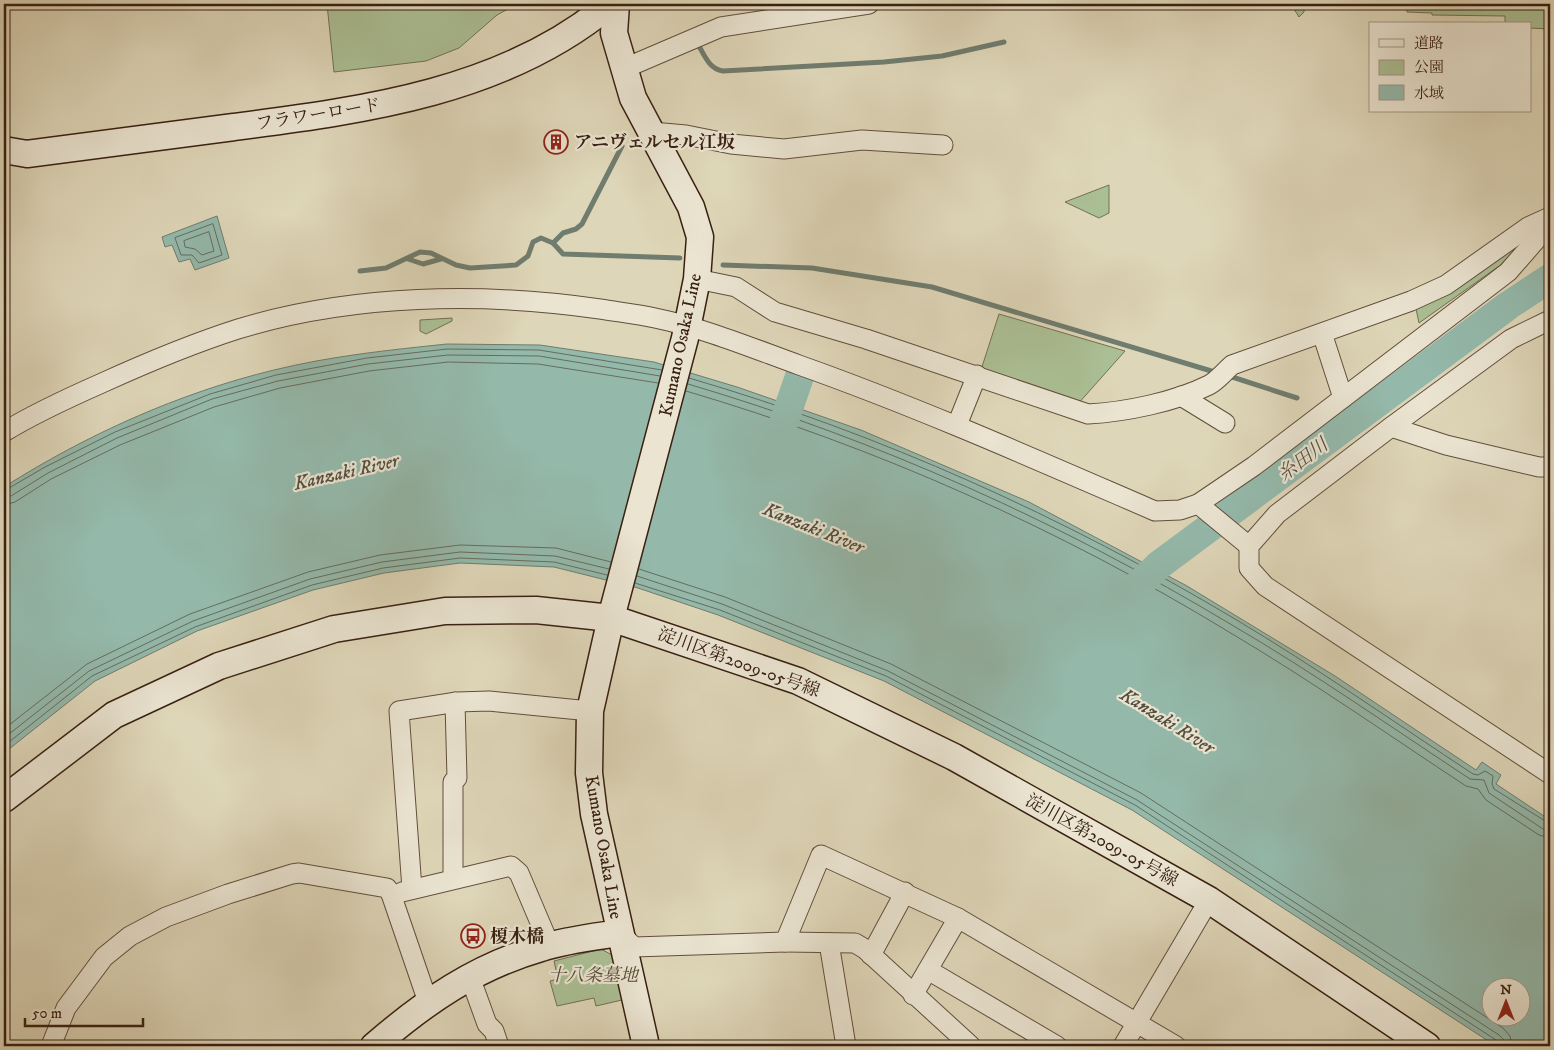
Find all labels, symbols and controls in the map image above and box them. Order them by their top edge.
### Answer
legend [1369,22,1532,112]
text: 道路 [1414,34,1444,53]
text: 公園 [1414,58,1444,77]
text: 水域 [1414,84,1444,103]
street label: フラワーロード [254,94,382,136]
building icon: アニヴェルセル江坂 [543,129,569,155]
place label: アニヴェルセル江坂 [574,132,735,154]
street label: Kumano Osaka Line [655,272,707,419]
water label: 糸田川 [1273,433,1334,487]
water label: Kanzaki River [291,449,403,496]
water label: Kanzaki River [759,497,869,560]
street label: 淀川区第2009-05号線 [654,623,823,703]
water label: Kanzaki River [1115,683,1220,760]
street label: Kumano Osaka Line [580,774,626,921]
street label: 淀川区第2009-05号線 [1021,790,1182,892]
bus stop icon: 榎木橋 [460,923,486,949]
place label: 榎木橋 [490,926,544,948]
park label: 十八条墓地 [548,965,640,987]
north arrow [1482,978,1532,1028]
text: N [1500,981,1512,999]
scale bar [25,995,142,1027]
text: 50 m [32,1004,62,1023]

